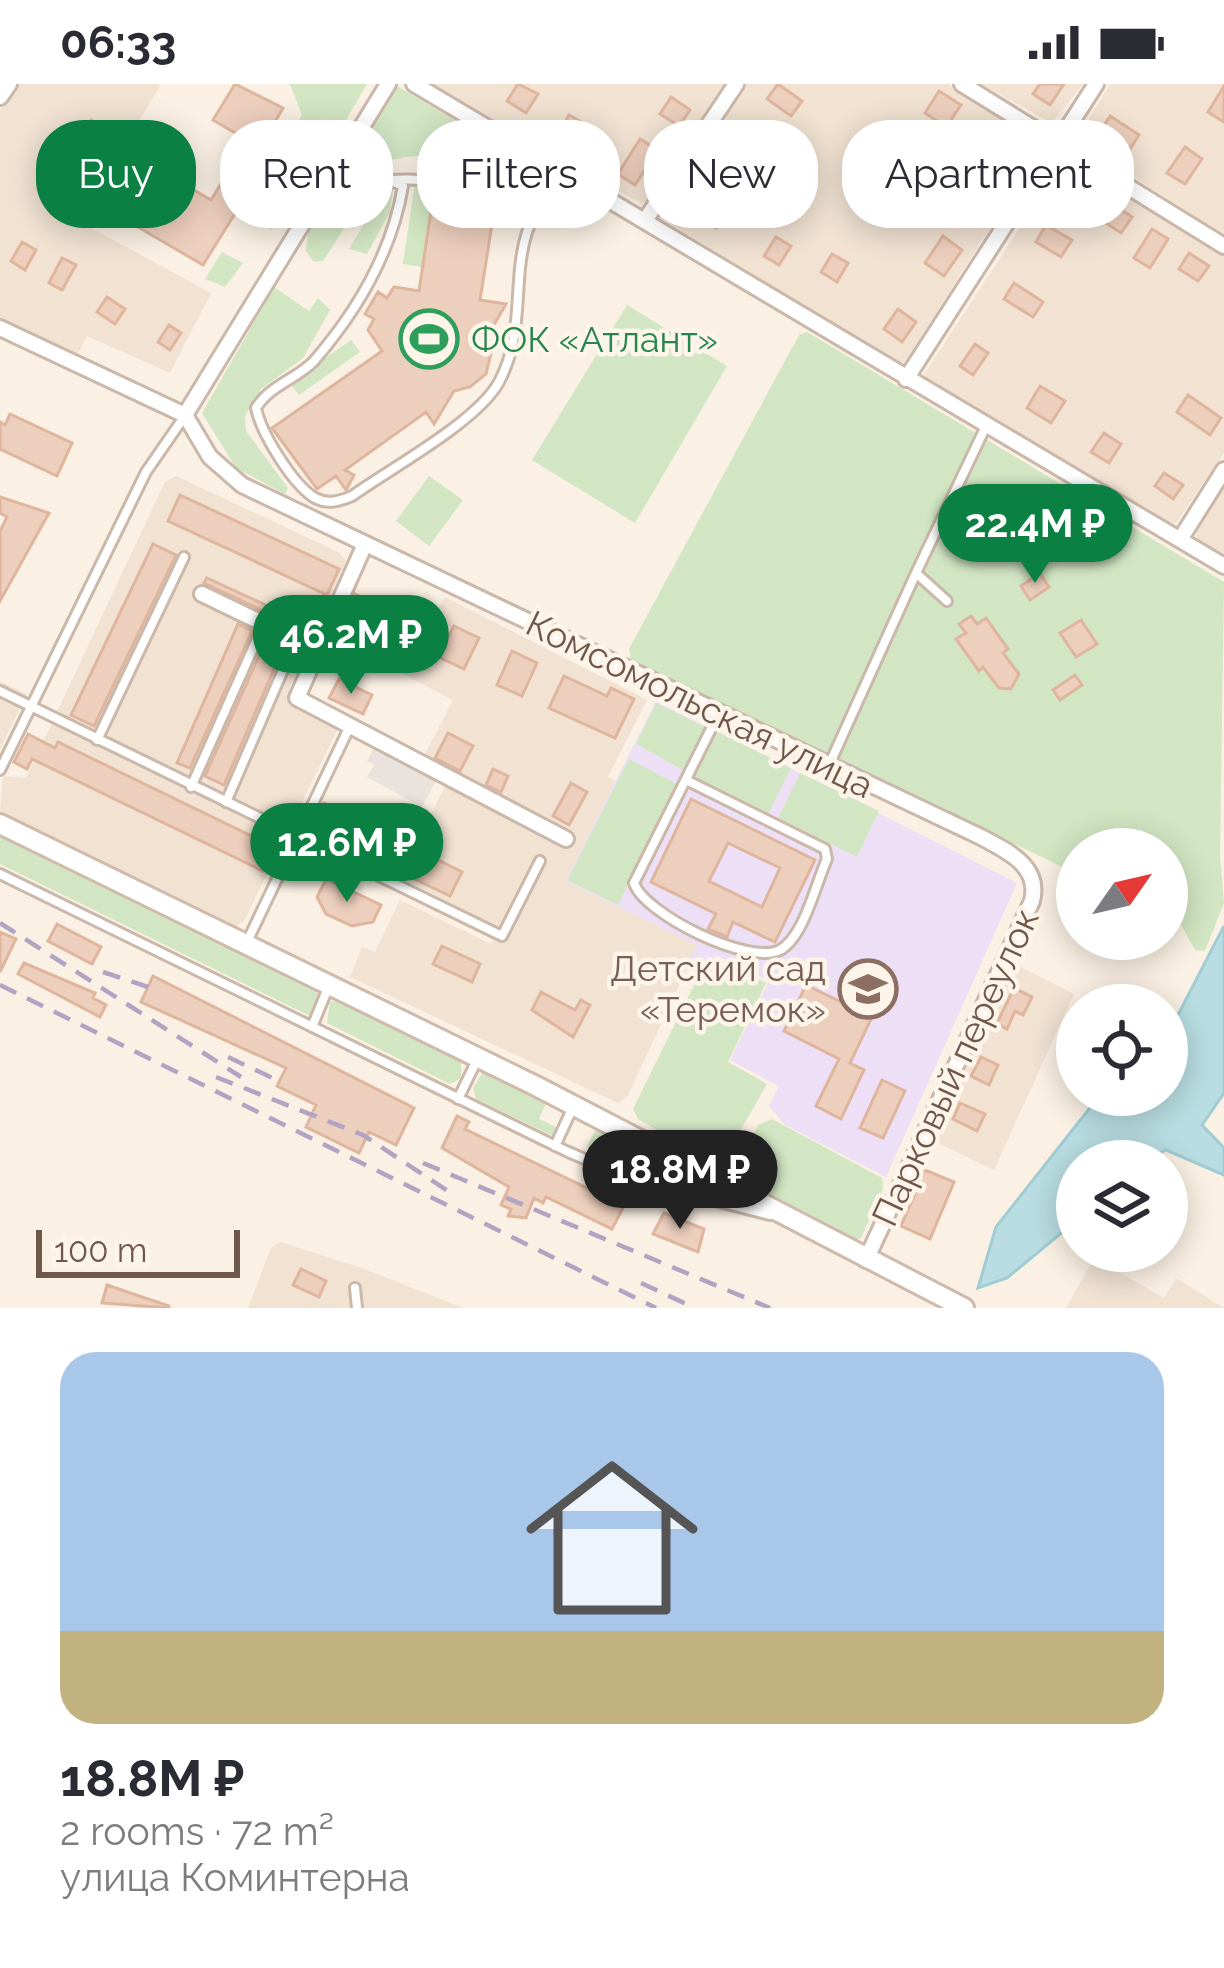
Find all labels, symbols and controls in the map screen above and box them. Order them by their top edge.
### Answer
text: 06:33 [60,16,176,69]
chip: Buy [36,120,196,228]
chip: Rent [220,120,393,228]
chip: Filters [417,120,620,228]
chip: New [644,120,818,228]
chip: Apartment [842,120,1134,228]
sports icon: ФОК «Атлант» [398,308,460,370]
place label: ФОК «Атлант» [471,318,718,360]
pin: 22.4M ₽ [924,484,1146,586]
text: 22.4M ₽ [965,500,1105,546]
pin: 46.2M ₽ [240,595,462,697]
street label: Комсомольская улица [520,602,880,806]
text: 46.2M ₽ [280,611,422,657]
pin: 12.6M ₽ [236,803,458,905]
text: 12.6M ₽ [277,819,417,865]
north arrow [1056,828,1188,960]
map controls [1056,828,1188,1272]
street label: Парковый переулок [863,902,1047,1232]
place label: Детский сад «Теремок» [610,947,826,1030]
school or university icon: Детский сад «Теремок» [837,958,899,1020]
button: locate [1056,984,1188,1116]
pin: 18.8M ₽ [569,1130,791,1232]
button: layers [1056,1140,1188,1272]
text: 18.8M ₽ [610,1146,750,1192]
scale bar [36,1224,240,1277]
text: 100 m [54,1231,147,1270]
icon: home [504,1430,720,1646]
text: 18.8M ₽ [60,1748,244,1808]
text: 2 rooms · 72 m² [60,1808,334,1854]
text: улица Коминтерна [60,1854,410,1900]

